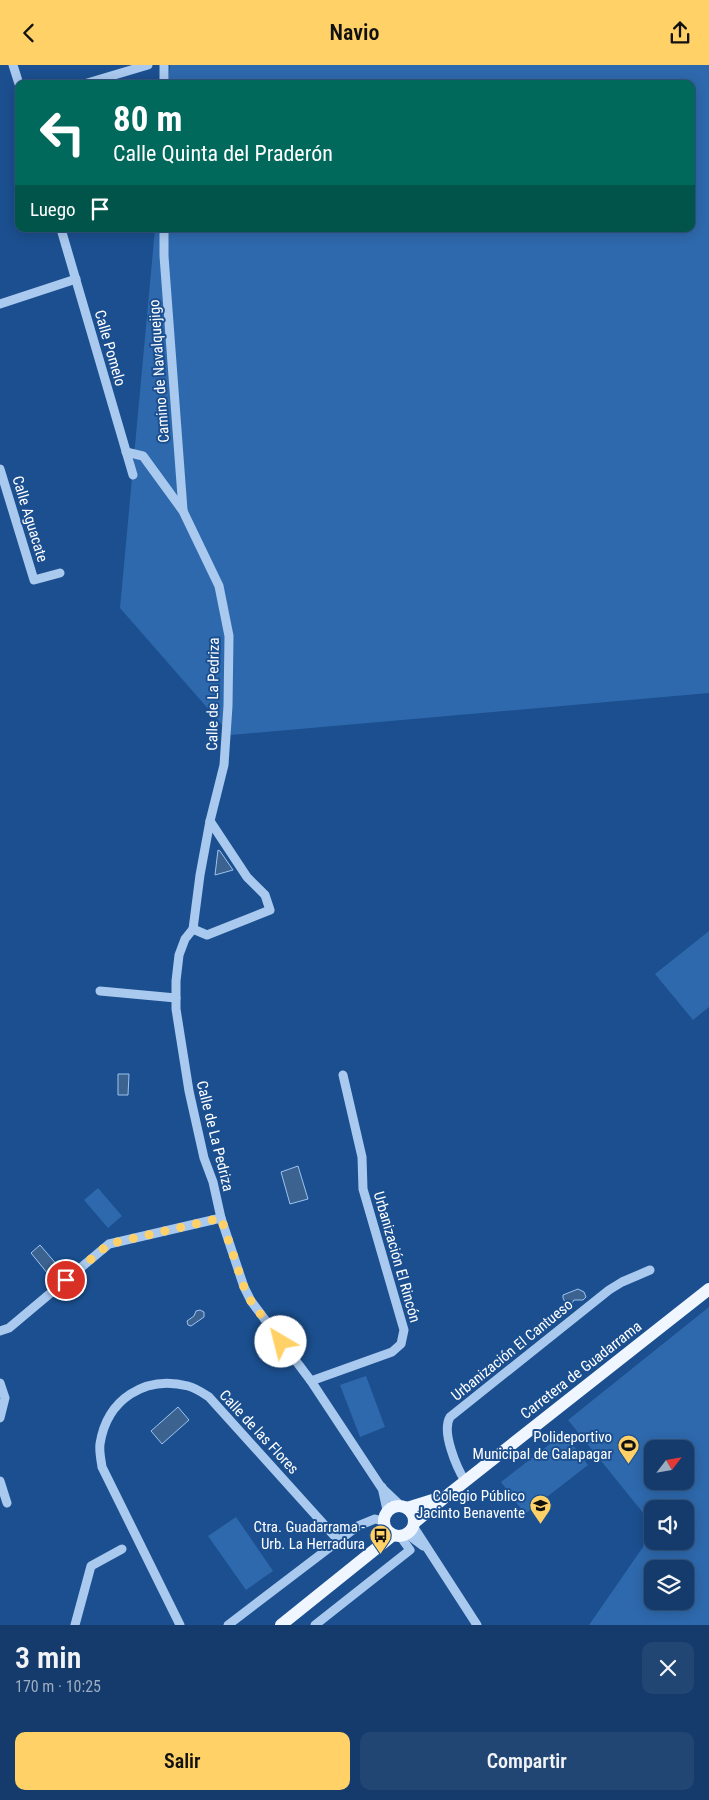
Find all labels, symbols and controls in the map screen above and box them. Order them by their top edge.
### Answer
icon: back [15,19,43,47]
icon: share [666,19,694,47]
text: Navio [330,20,379,45]
text: 80 m [113,99,182,140]
icon: left [30,100,95,165]
text: Calle Quinta del Praderón [113,141,333,166]
icon: arrive [86,195,114,223]
text: Luego [30,198,76,221]
street label: Camino de Navalquejigo [145,299,173,443]
street label: Calle Pomelo [91,308,129,388]
street label: Calle Aguacate [8,474,52,564]
street label: Calle de La Pedriza [203,637,223,751]
street label: Calle de La Pedriza [193,1079,237,1193]
street label: Urbanización El Rincón [370,1189,424,1325]
pin [45,1259,87,1301]
icon: arrive [52,1266,80,1294]
street label: Urbanización El Cantueso [448,1295,576,1405]
position arrow [254,1315,306,1367]
street label: Carretera de Guadarrama [517,1317,645,1423]
street label: Calle de las Flores [215,1386,303,1478]
place label: Polideportivo Municipal de Galapagar [473,1428,612,1463]
sports icon: Polideportivo Municipal de Galapagar [616,1434,640,1465]
north arrow [644,1440,694,1490]
map controls [644,1440,694,1610]
place label: Colegio Público Jacinto Benavente [416,1487,525,1522]
school or university icon: Colegio Público Jacinto Benavente [529,1493,553,1524]
button: sound [644,1500,694,1550]
place label: Ctra. Guadarrama - Urb. La Herradura [254,1518,365,1553]
bus stop icon: Ctra. Guadarrama - Urb. La Herradura [369,1524,393,1555]
button: layers [644,1560,694,1610]
text: 3 min [15,1640,81,1675]
button: close [642,1642,694,1694]
text: 170 m · 10:25 [15,1677,101,1696]
button: Salir [15,1732,350,1790]
button: Compartir [360,1732,694,1790]

